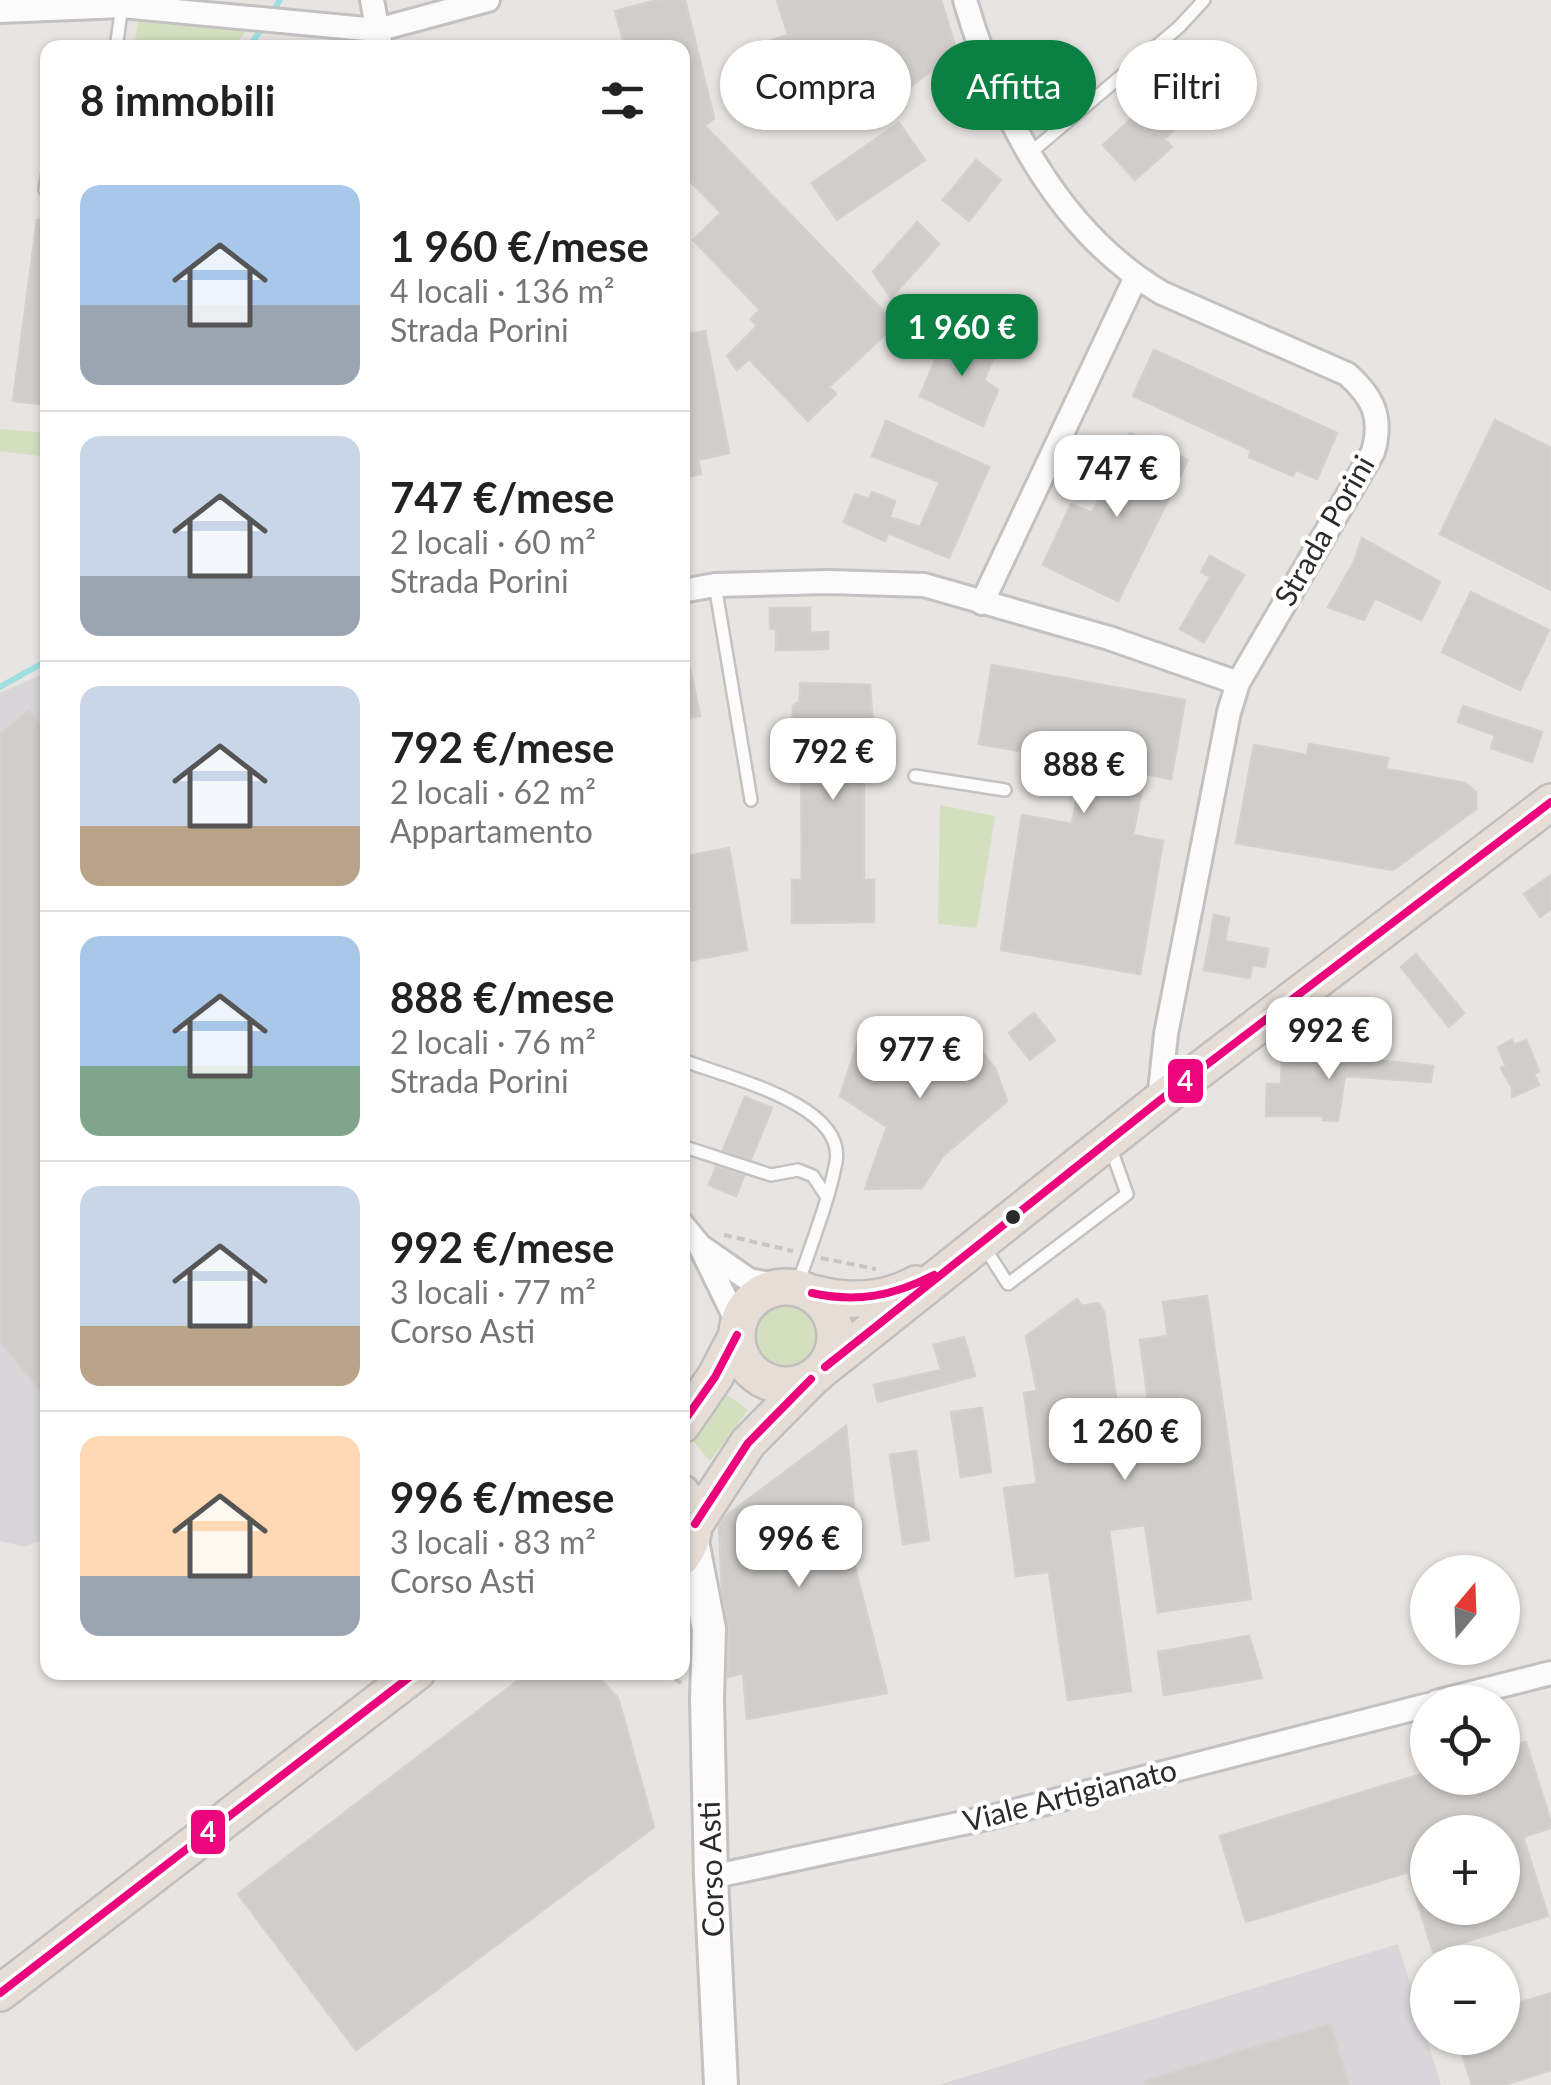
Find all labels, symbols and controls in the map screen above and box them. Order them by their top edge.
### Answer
chip: Compra [720,40,911,130]
chip: Affitta [931,40,1096,130]
chip: Filtri [1116,40,1257,130]
icon: filters [595,73,650,128]
text: 8 immobili [80,75,275,125]
text: 1 960 €/mese [390,221,649,271]
icon: home [160,225,280,345]
text: 4 locali · 136 m² [390,271,614,310]
pin: 1 960 € [870,294,1054,379]
text: 1 960 € [908,307,1016,346]
text: Strada Porini [390,310,569,349]
pin: 747 € [1047,435,1187,520]
text: 747 € [1076,448,1158,487]
street label: Strada Porini [1266,448,1381,612]
text: 747 €/mese [390,472,614,522]
icon: home [160,476,280,596]
text: 2 locali · 60 m² [390,522,596,561]
text: Strada Porini [390,561,569,600]
pin: 792 € [763,718,903,803]
text: 792 €/mese [390,722,614,772]
icon: home [160,726,280,846]
text: 792 € [792,731,874,770]
pin: 888 € [1014,731,1154,816]
text: 888 € [1043,744,1125,783]
text: 2 locali · 62 m² [390,772,596,811]
text: Appartamento [390,811,593,850]
text: 888 €/mese [390,972,614,1022]
icon: home [160,976,280,1096]
pin: 992 € [1259,997,1399,1082]
text: 992 € [1288,1010,1370,1049]
pin: 977 € [850,1016,990,1101]
text: 2 locali · 76 m² [390,1022,596,1061]
text: 977 € [879,1029,961,1068]
line badge: 4 [1166,1057,1205,1105]
text: Strada Porini [390,1061,569,1100]
text: 4 [1177,1063,1193,1097]
unlabelled marker [1003,1207,1023,1227]
text: 992 €/mese [390,1222,614,1272]
icon: home [160,1226,280,1346]
text: 3 locali · 77 m² [390,1272,596,1311]
text: Corso Asti [390,1311,535,1350]
pin: 1 260 € [1033,1398,1217,1483]
text: 1 260 € [1071,1411,1179,1450]
text: 996 €/mese [390,1472,614,1522]
icon: home [160,1476,280,1596]
pin: 996 € [729,1505,869,1590]
text: 996 € [758,1518,840,1557]
text: 3 locali · 83 m² [390,1522,596,1561]
north arrow [1410,1555,1520,1665]
map controls [1410,1555,1520,2055]
text: Corso Asti [390,1561,535,1600]
button: locate [1410,1685,1520,1795]
street label: Viale Artigianato [959,1750,1180,1838]
street label: Corso Asti [690,1800,730,1938]
line badge: 4 [189,1808,227,1856]
text: 4 [200,1814,216,1848]
button: + [1410,1815,1520,1925]
button: − [1410,1945,1520,2055]

